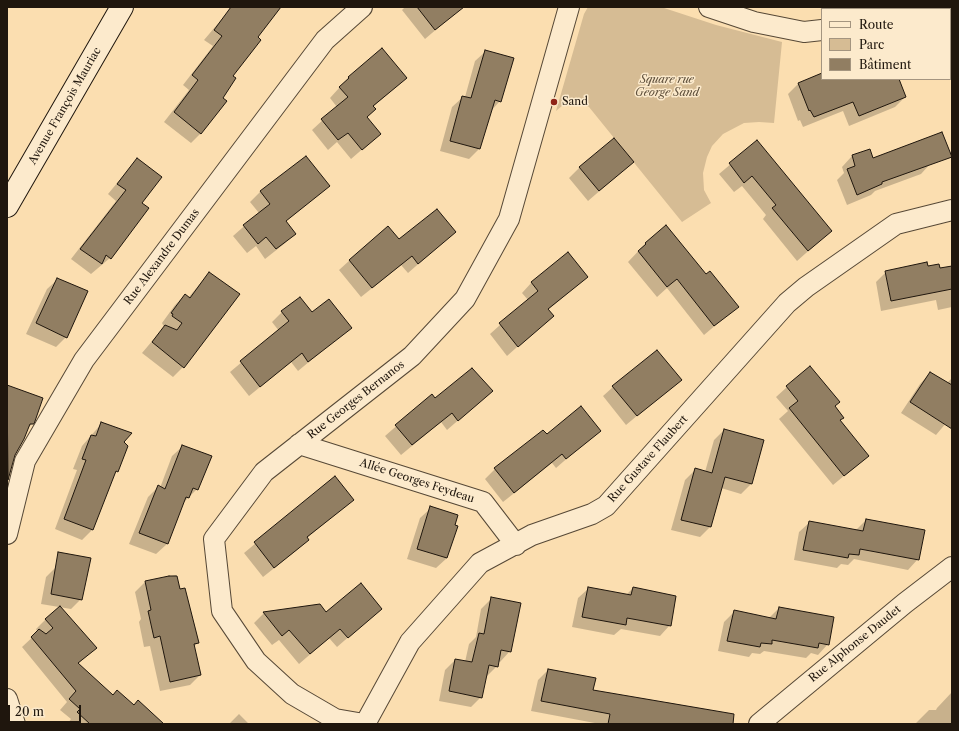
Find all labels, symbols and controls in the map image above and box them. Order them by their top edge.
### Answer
legend [821,8,951,80]
text: Route [859,17,893,32]
text: Parc [859,37,884,52]
street label: Avenue François Mauriac [26,45,104,167]
text: Bâtiment [859,57,911,72]
park label: Square rue George Sand [635,73,699,99]
place label: Sand [562,95,588,109]
marker: Sand [549,97,559,107]
street label: Rue Alexandre Dumas [122,206,202,308]
street label: Rue Georges Bernanos [305,358,407,442]
street label: Rue Gustave Flaubert [605,413,691,505]
street label: Allée Georges Feydeau [358,456,476,506]
street label: Rue Alphonse Daudet [806,603,904,685]
scale bar [10,697,83,723]
text: 20 m [15,704,44,719]

